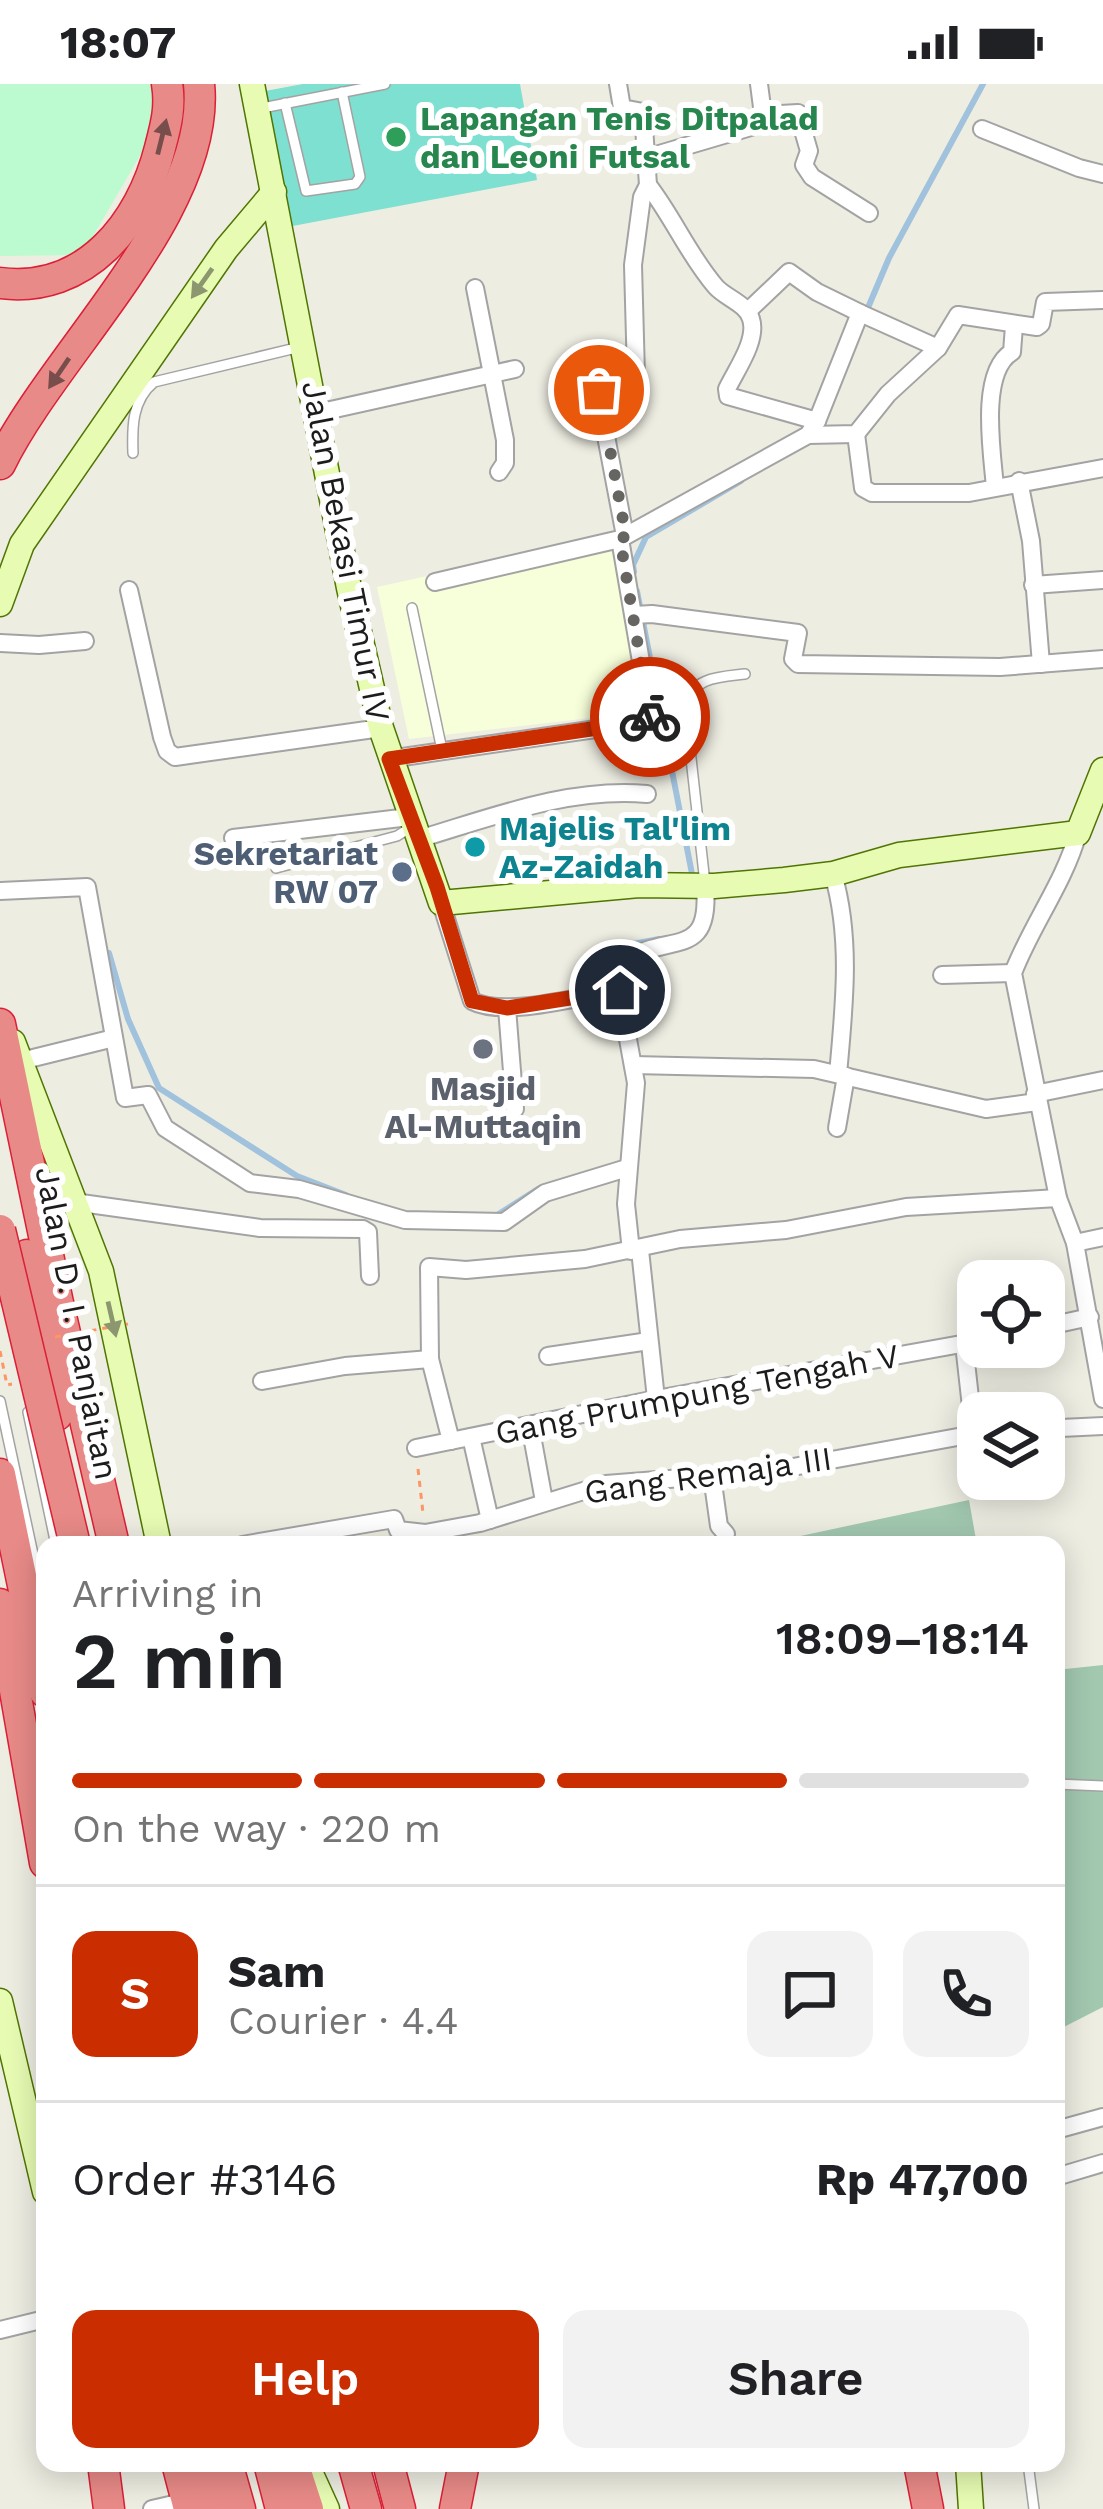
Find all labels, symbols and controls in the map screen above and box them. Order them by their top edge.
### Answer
text: 18:07 [60,16,176,69]
place label: Lapangan Tenis Ditpalad dan Leoni Futsal [420,99,819,176]
one-way arrow [153,119,172,156]
marker: Lapangan Tenis Ditpalad dan Leoni Futsal [383,124,409,150]
one-way arrow [191,267,214,300]
pin [548,339,650,441]
one-way arrow [49,356,71,389]
icon: bag [566,357,632,423]
street label: Jalan Bekasi Timur IV [294,377,398,725]
courier [590,657,710,777]
icon: bike [617,684,683,750]
place label: Majelis Tal'lim Az-Zaidah [499,809,731,886]
place label: Sekretariat RW 07 [194,834,379,911]
marker: Majelis Tal'lim Az-Zaidah [462,834,488,860]
marker: Sekretariat RW 07 [389,859,415,885]
pin [569,939,671,1041]
icon: home [587,957,653,1023]
marker: Masjid Al-Muttaqin [470,1036,496,1062]
place label: Masjid Al-Muttaqin [384,1069,582,1146]
street label: Jalan D. I. Panjaitan [28,1163,126,1483]
map controls [957,1260,1065,1500]
button: locate [957,1260,1065,1368]
one-way arrow [103,1301,122,1339]
street label: Gang Prumpung Tengah V [492,1336,902,1452]
button: layers [957,1392,1065,1500]
street label: Gang Remaja III [582,1438,834,1512]
text: Arriving in [72,1571,263,1616]
text: 18:09–18:14 [776,1612,1029,1665]
text: 2 min [72,1615,286,1707]
text: On the way · 220 m [72,1806,441,1851]
button: chat [747,1931,873,2057]
button: phone [903,1931,1029,2057]
text: Sam [228,1945,325,1998]
text: S [120,1967,150,2020]
text: Courier · 4.4 [228,1998,459,2043]
text: Order #3146 [72,2153,337,2206]
text: Rp 47,700 [816,2153,1029,2206]
button: Help [72,2310,539,2448]
button: Share [563,2310,1029,2448]

